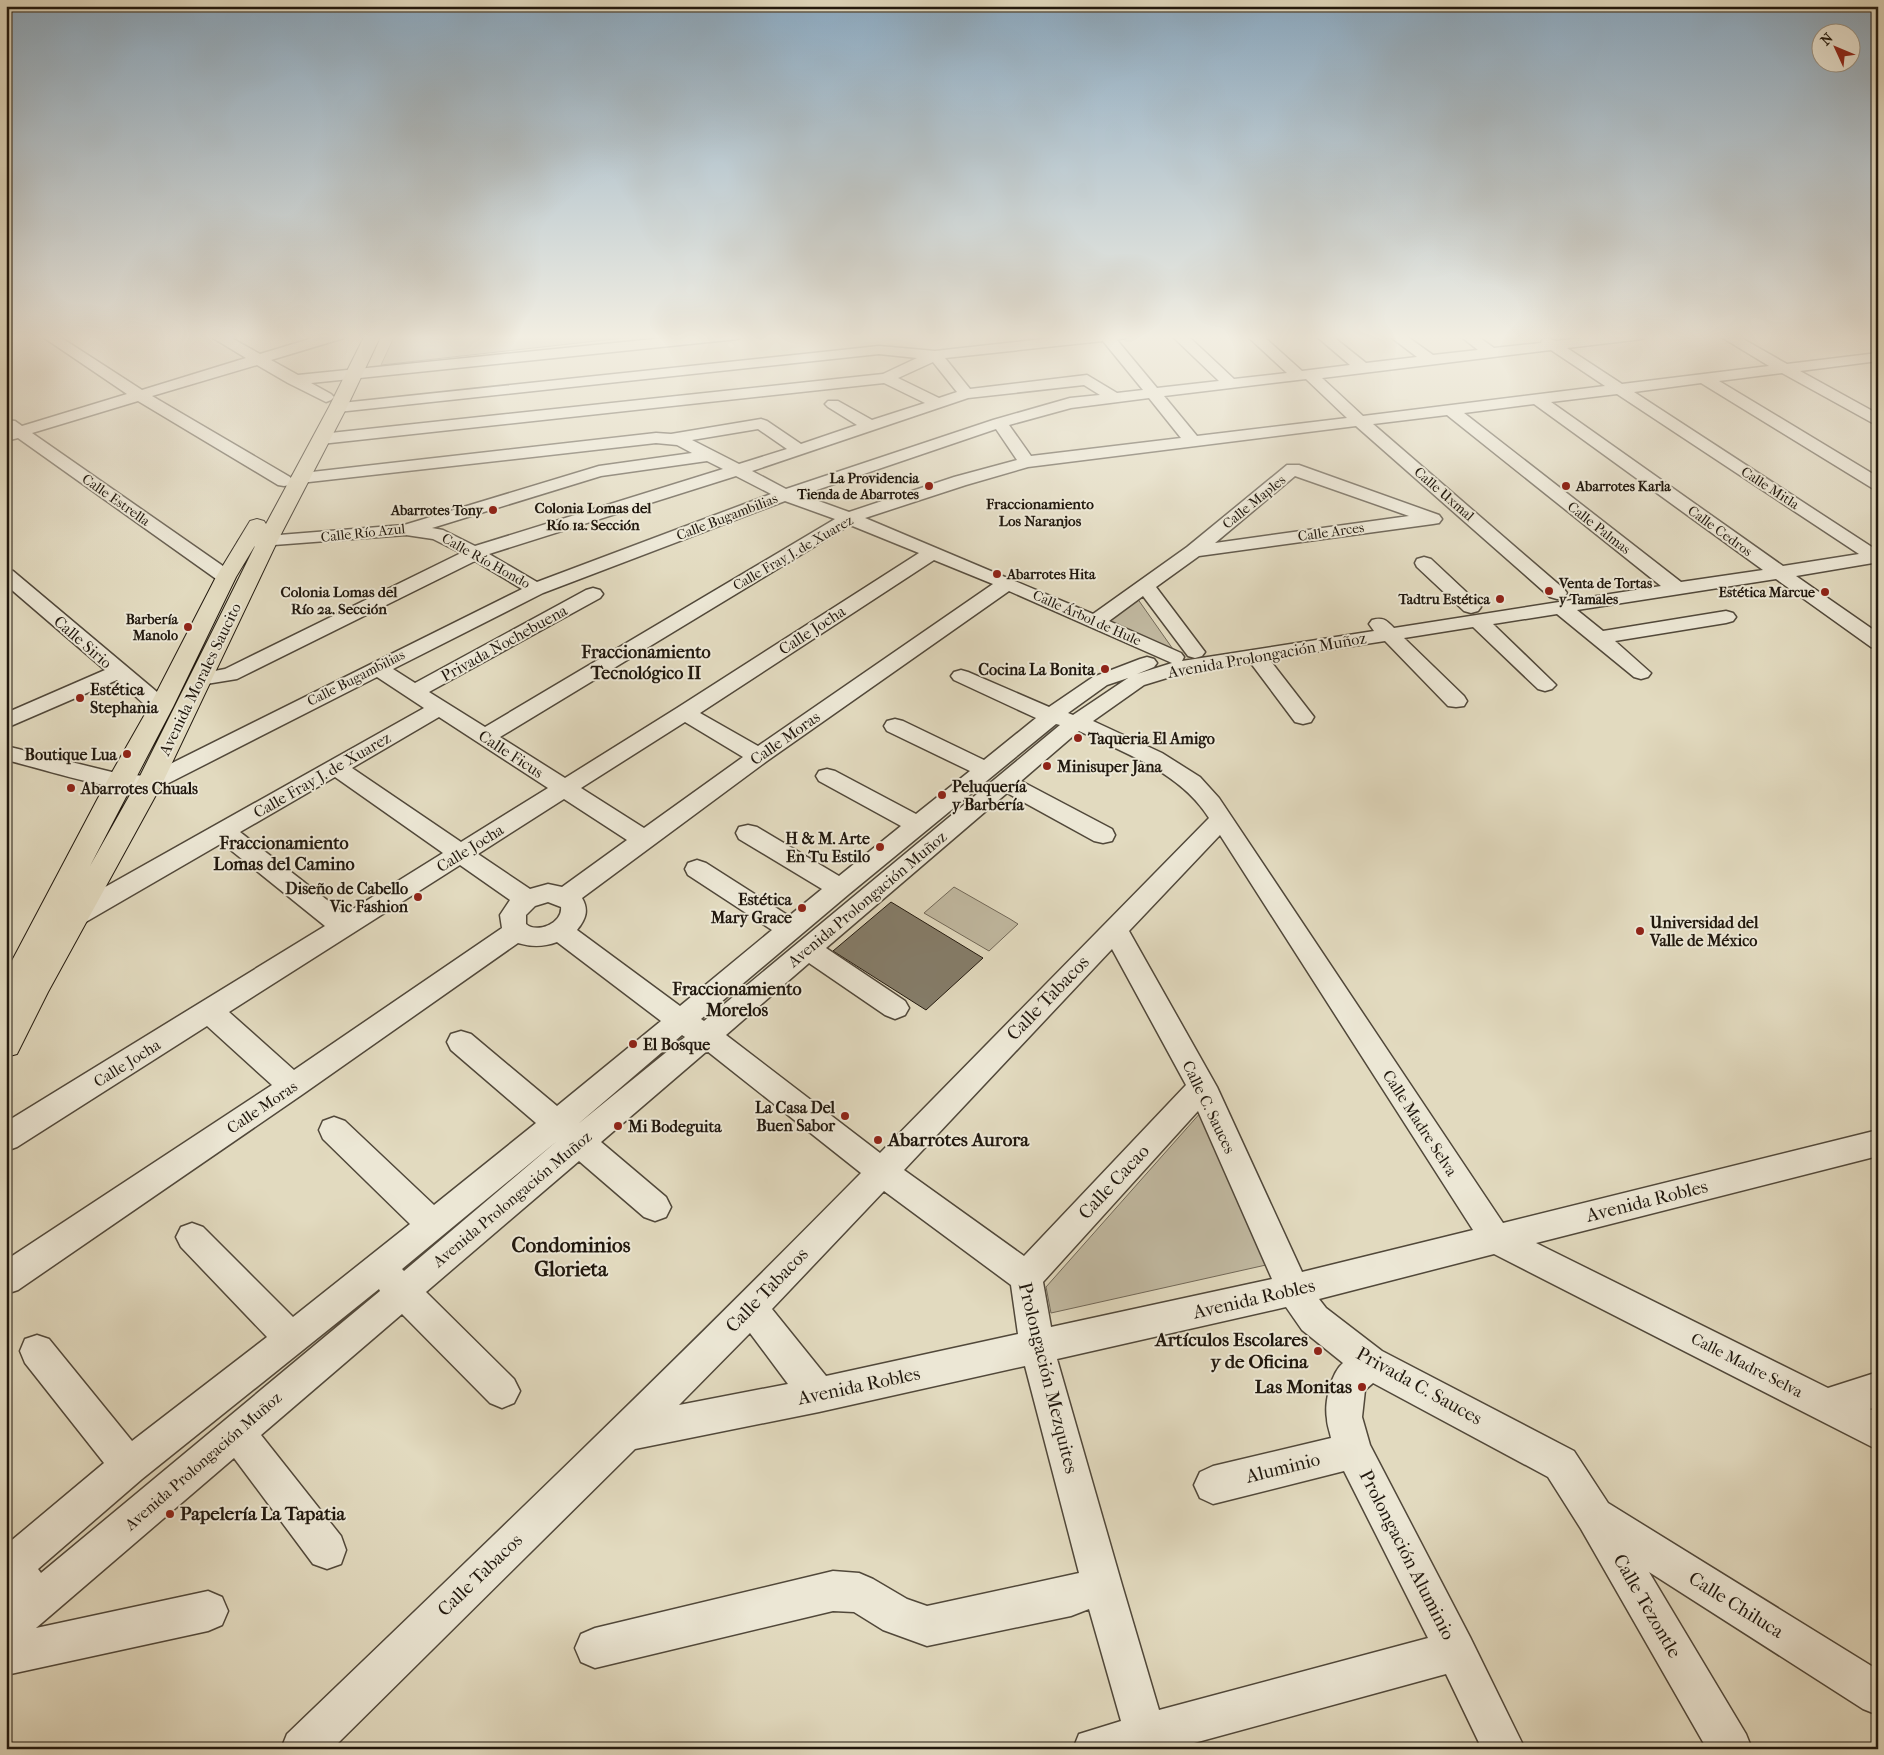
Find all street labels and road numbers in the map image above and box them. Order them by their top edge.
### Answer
street label: Calle Uxmal [1411,463,1477,525]
street label: Calle Mitla [1738,463,1803,513]
street label: Calle Estrella [79,470,154,530]
street label: Calle Maples [1219,471,1289,533]
street label: Calle Bugambilias [674,490,780,544]
street label: Calle Palmas [1564,498,1634,558]
street label: Calle Cedros [1684,502,1756,560]
street label: Calle Fray J. de Xuarez [730,512,856,594]
street label: Calle Arces [1297,519,1365,545]
street label: Calle Río Azul [320,520,406,546]
street label: Calle Río Hondo [439,530,533,592]
street label: Calle Árbol de Hule [1030,586,1144,650]
street label: Avenida Morales Saucito [154,600,245,759]
street label: Privada Nochebuena [438,600,571,686]
street label: Calle Jocha [775,601,849,659]
street label: Calle Sirio [50,612,116,672]
street label: Avenida Prolongación Muñoz [1165,628,1368,682]
street label: Calle Bugambilias [304,646,408,710]
street label: Calle Moras [746,707,824,769]
street label: Calle Ficus [475,726,547,782]
street label: Calle Fray J. de Xuarez [250,728,394,822]
street label: Calle Jocha [433,820,508,876]
street label: Avenida Prolongación Muñoz [783,827,950,972]
street label: Calle Tabacos [1002,951,1094,1045]
street label: Calle Jocha [90,1035,165,1091]
street label: Calle C. Sauces [1178,1058,1240,1157]
street label: Calle Madre Selva [1379,1066,1462,1180]
street label: Calle Moras [223,1076,301,1137]
street label: Avenida Prolongación Muñoz [428,1127,595,1272]
street label: Calle Cacao [1074,1140,1154,1224]
street label: Avenida Robles [1583,1175,1710,1227]
street label: Calle Tabacos [721,1243,813,1337]
street label: Avenida Robles [1190,1274,1317,1324]
street label: Prolongación Mezquites [1014,1280,1082,1476]
street label: Calle Madre Selva [1688,1329,1806,1402]
street label: Privada C. Sauces [1352,1342,1486,1430]
street label: Avenida Robles [795,1362,922,1410]
street label: Avenida Prolongación Muñoz [120,1388,285,1535]
street label: Aluminio [1243,1448,1323,1488]
street label: Prolongación Aluminio [1355,1466,1460,1644]
street label: Calle Tabacos [433,1529,527,1621]
street label: Calle Tezontle [1608,1550,1686,1662]
street label: Calle Chiluca [1685,1567,1788,1643]

